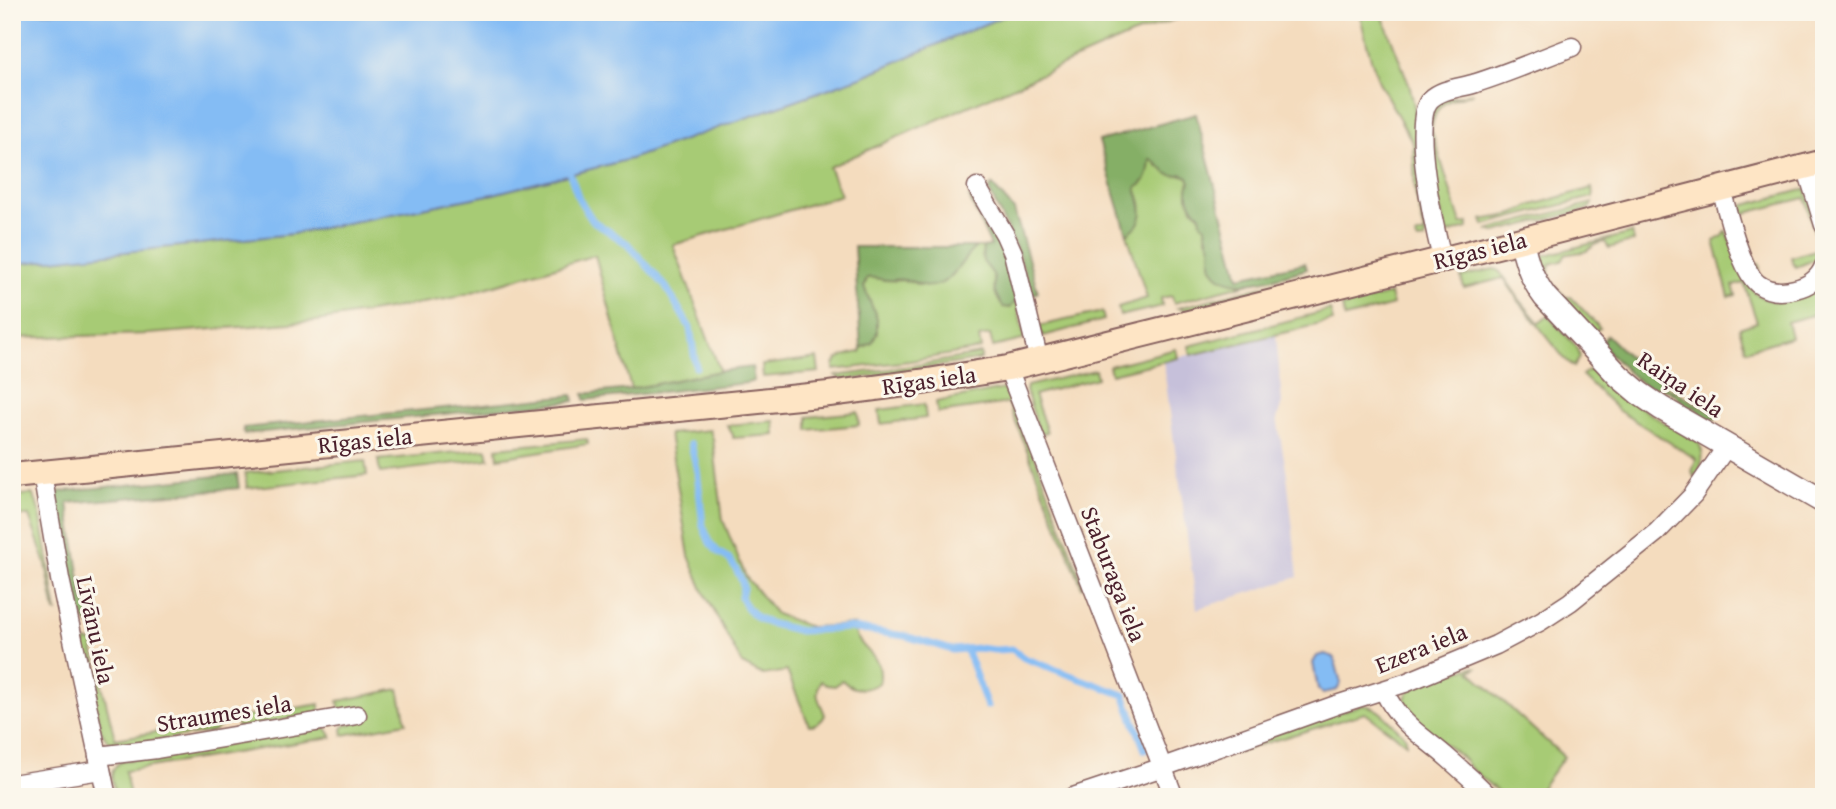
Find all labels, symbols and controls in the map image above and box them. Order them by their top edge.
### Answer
street label: Rīgas iela [1430,221,1531,278]
street label: Raiņa iela [1631,342,1732,426]
street label: Rīgas iela [880,356,979,404]
street label: Rīgas iela [316,418,415,462]
street label: Staburaga iela [1072,501,1156,647]
street label: Līvānu iela [67,573,125,688]
street label: Ezera iela [1370,613,1473,682]
street label: Straumes iela [154,685,295,741]

